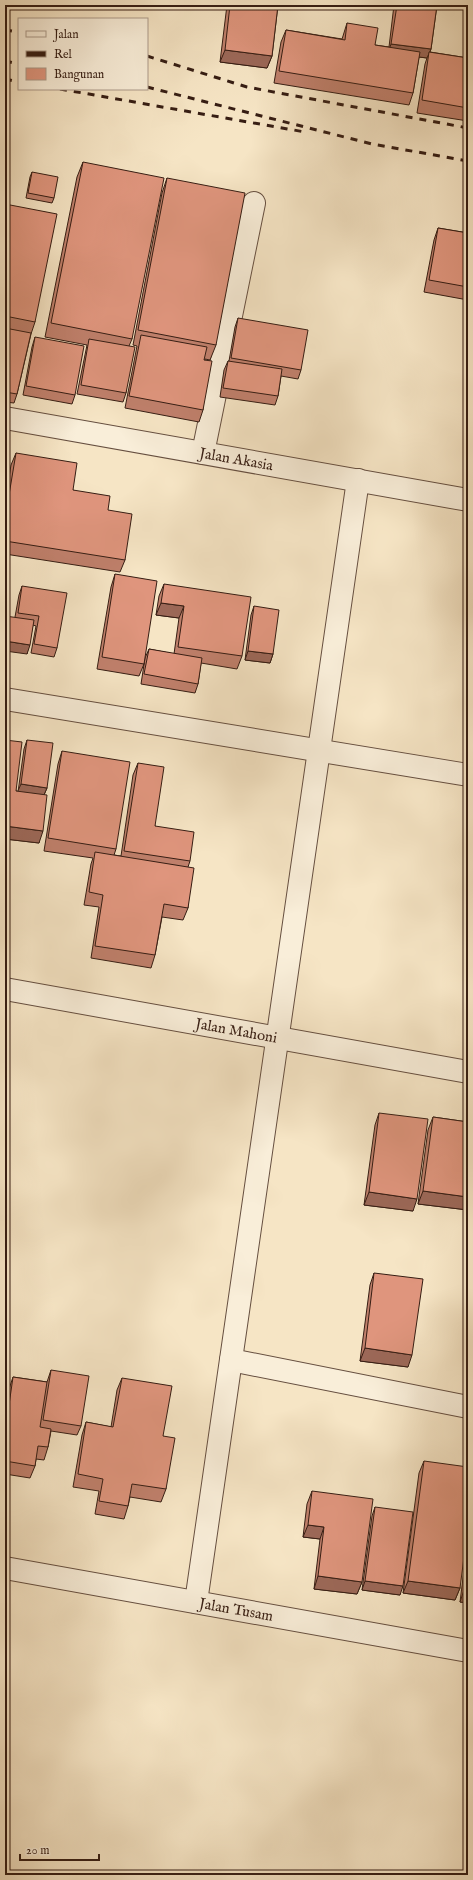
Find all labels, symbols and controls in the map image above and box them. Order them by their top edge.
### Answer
legend [18,18,148,90]
text: Jalan [52,27,79,43]
text: Rel [54,47,73,62]
text: Bangunan [54,67,105,82]
street label: Jalan Akasia [196,443,275,475]
street label: Jalan Mahoni [192,1014,279,1048]
street label: Jalan Tusam [196,1594,275,1626]
scale bar [20,1836,99,1862]
text: 20 m [26,1843,49,1858]

